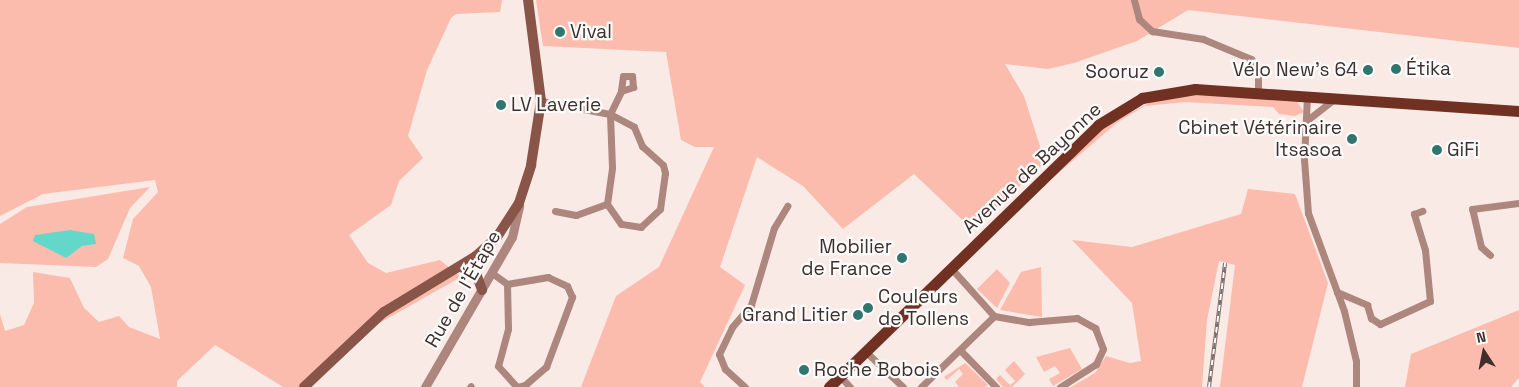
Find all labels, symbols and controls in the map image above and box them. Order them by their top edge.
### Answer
place label: Vival [570,21,612,43]
marker: Vival [554,26,566,38]
place label: Étika [1406,58,1451,80]
place label: Vélo New's 64 [1232,59,1358,81]
place label: Sooruz [1085,61,1149,83]
marker: Étika [1390,63,1402,75]
marker: Vélo New's 64 [1362,64,1374,76]
marker: Sooruz [1153,66,1165,78]
place label: LV Laverie [511,94,601,116]
street label: Avenue de Bayonne [958,98,1106,238]
marker: LV Laverie [495,99,507,111]
place label: Cbinet Vétérinaire Itsasoa [1178,117,1342,161]
marker: Cbinet Vétérinaire Itsasoa [1346,133,1358,145]
place label: GiFi [1447,139,1479,161]
marker: GiFi [1431,144,1443,156]
street label: Rue de l'Étape [420,226,506,352]
place label: Mobilier de France [801,236,892,280]
marker: Mobilier de France [896,252,908,264]
place label: Couleurs de Tollens [878,286,970,330]
marker: Couleurs de Tollens [862,302,874,314]
place label: Grand Litier [742,304,848,326]
marker: Grand Litier [852,309,864,321]
north arrow [1459,327,1509,377]
text: N [1475,328,1487,347]
place label: Roche Bobois [814,359,940,381]
marker: Roche Bobois [798,364,810,376]

